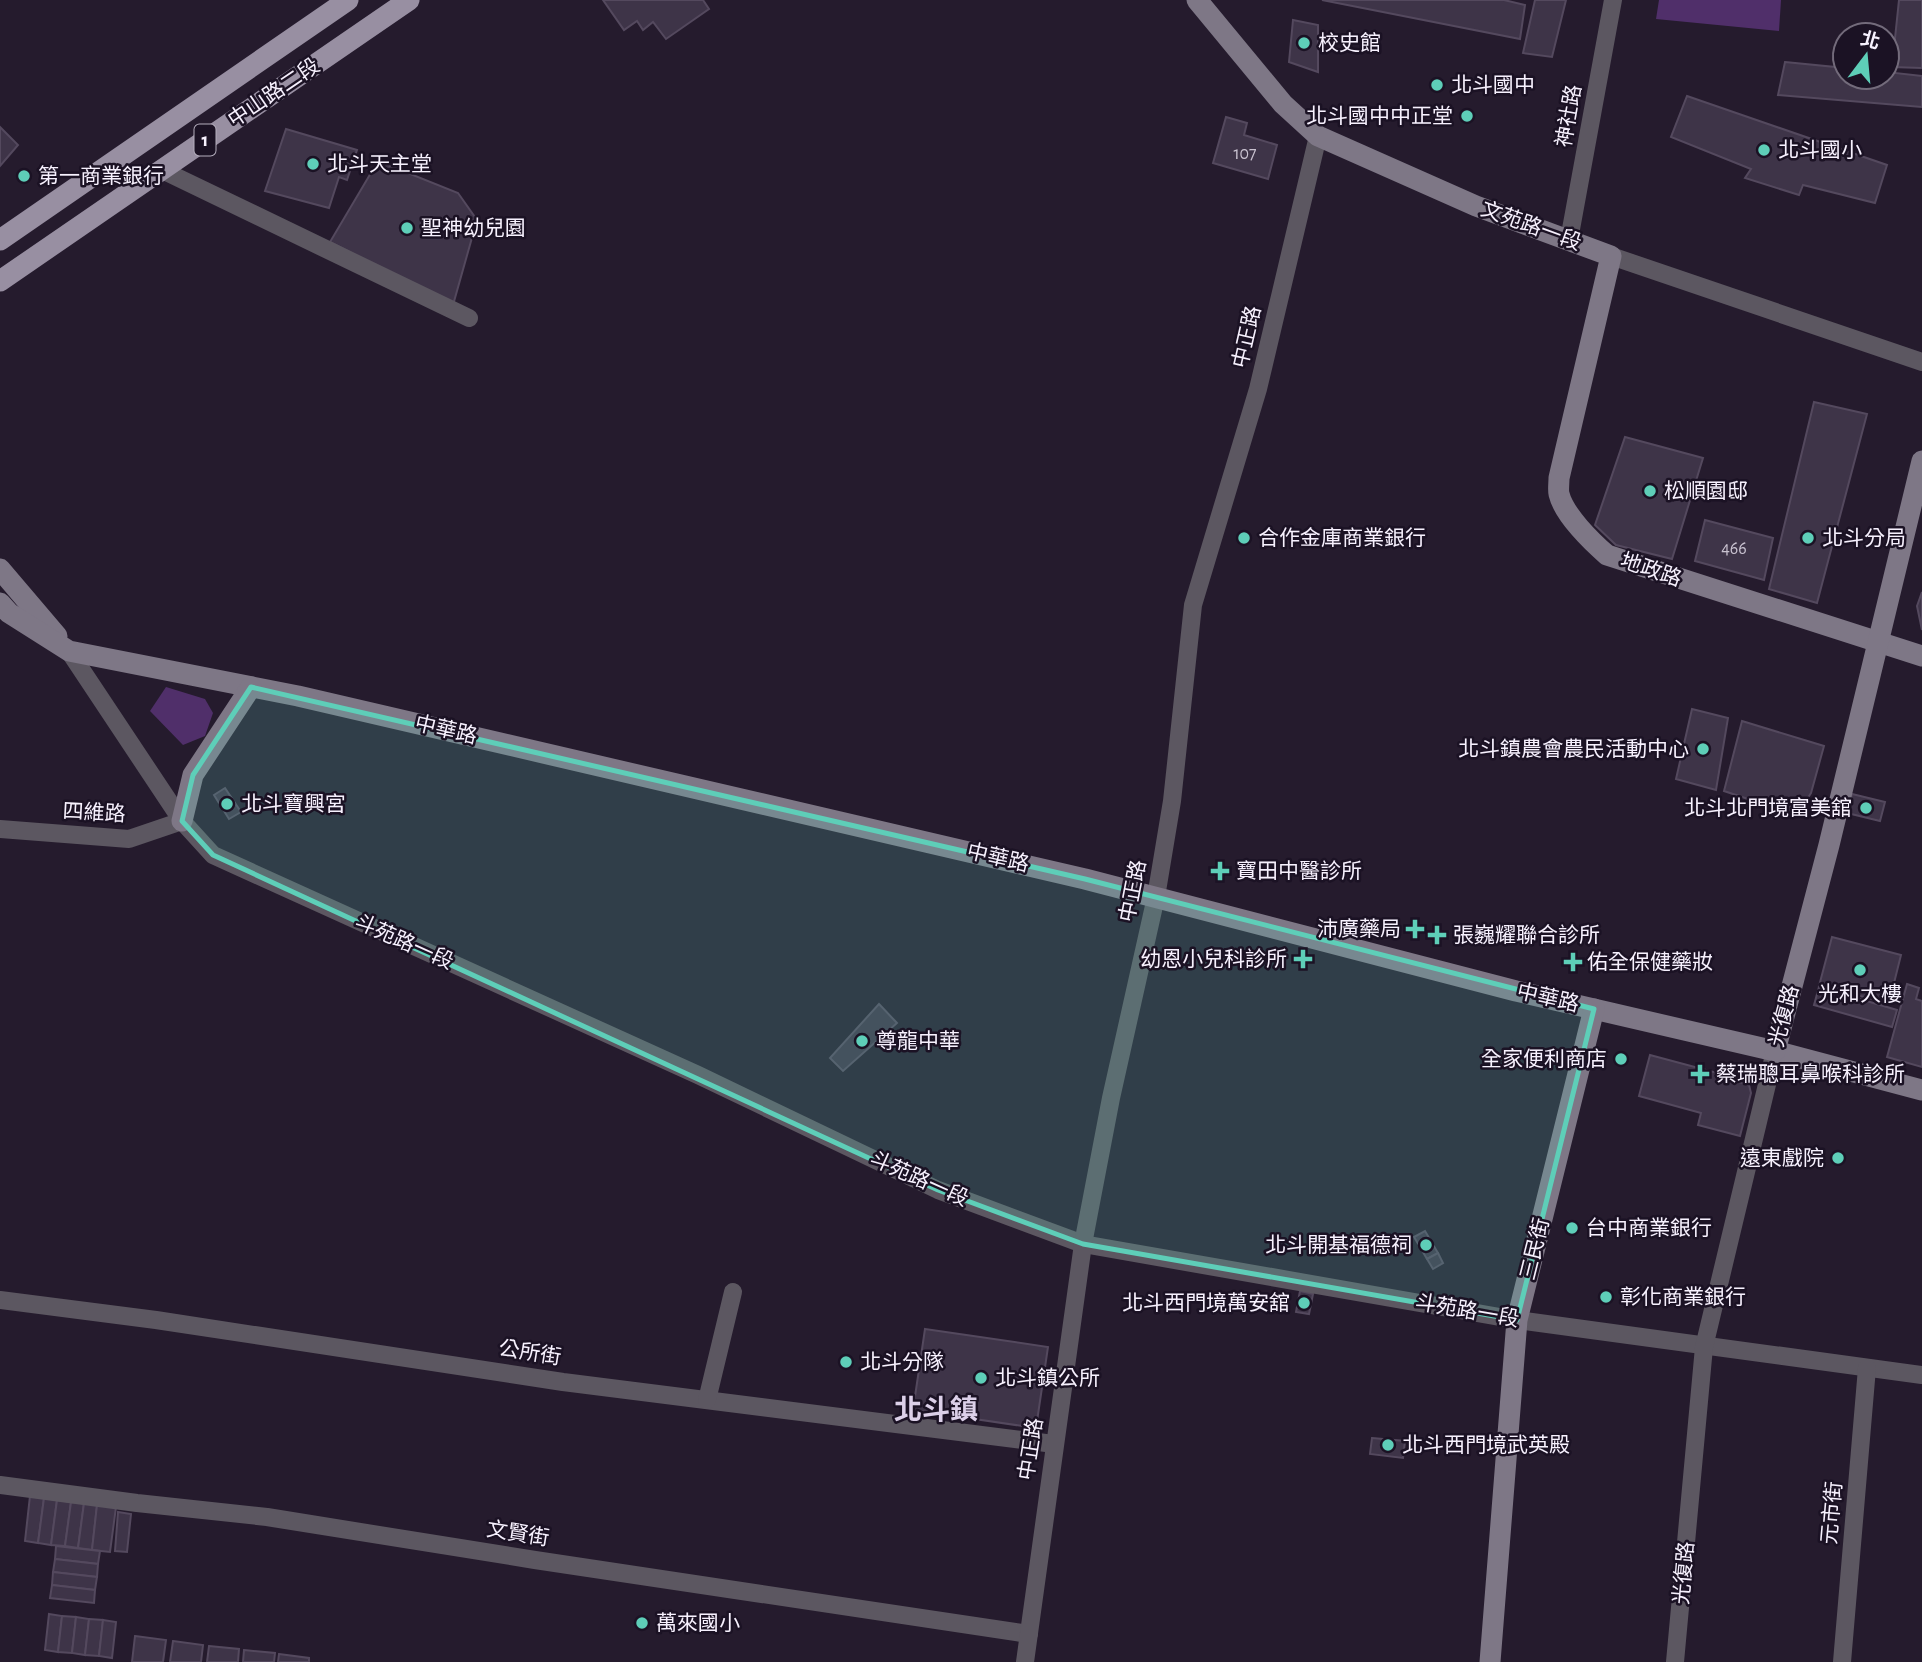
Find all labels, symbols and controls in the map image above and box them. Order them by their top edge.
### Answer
north arrow [1831,21,1901,91]
text: 北 [1859,28,1882,53]
place label: 校史館 [1318,31,1381,54]
marker: 校史館 [1296,35,1312,51]
street label: 中山路二段 [224,54,323,131]
place label: 北斗國中 [1451,74,1535,96]
marker: 北斗國中 [1429,77,1445,93]
street label: 神社路 [1552,83,1585,149]
place label: 北斗國中中正堂 [1306,105,1453,127]
marker: 北斗國中中正堂 [1459,108,1475,124]
road number: 1 [194,124,216,156]
place label: 北斗國小 [1778,139,1862,161]
marker: 北斗國小 [1756,142,1772,158]
house number: 107 [1233,145,1257,163]
place label: 北斗天主堂 [327,153,432,175]
marker: 北斗天主堂 [305,156,321,172]
place label: 第一商業銀行 [38,165,164,187]
marker: 第一商業銀行 [16,168,32,184]
street label: 文苑路一段 [1478,197,1584,254]
place label: 聖神幼兒園 [421,217,526,239]
marker: 聖神幼兒園 [399,220,415,236]
street label: 中正路 [1229,304,1264,370]
place label: 松順園邸 [1664,480,1748,502]
marker: 松順園邸 [1642,483,1658,499]
place label: 合作金庫商業銀行 [1258,527,1426,549]
place label: 北斗分局 [1822,527,1906,549]
marker: 合作金庫商業銀行 [1236,530,1252,546]
marker: 北斗分局 [1800,530,1816,546]
house number: 466 [1721,540,1747,558]
street label: 地政路 [1618,549,1685,590]
street label: 中華路 [413,712,479,747]
place label: 北斗鎮農會農民活動中心 [1458,738,1689,760]
marker: 北斗鎮農會農民活動中心 [1695,741,1711,757]
place label: 北斗寶興宮 [241,793,346,815]
marker: 北斗寶興宮 [219,796,235,812]
place label: 北斗北門境富美舘 [1684,797,1852,819]
street label: 四維路 [62,800,126,825]
marker: 北斗北門境富美舘 [1858,800,1874,816]
street label: 中華路 [965,840,1031,875]
street label: 中正路 [1116,858,1149,924]
place label: 寶田中醫診所 [1236,860,1362,882]
marker: 寶田中醫診所 [1210,861,1230,881]
street label: 斗苑路一段 [352,910,457,973]
place label: 沛廣藥局 [1317,918,1401,940]
marker: 沛廣藥局 [1407,921,1423,937]
place label: 張巍耀聯合診所 [1453,924,1600,946]
marker: 張巍耀聯合診所 [1427,925,1447,945]
place label: 幼恩小兒科診所 [1140,948,1287,970]
marker: 幼恩小兒科診所 [1293,949,1313,969]
place label: 佑全保健藥妝 [1587,951,1713,973]
marker: 佑全保健藥妝 [1565,954,1581,970]
marker: 光和大樓 [1852,962,1868,978]
street label: 中華路 [1515,980,1581,1015]
street label: 光復路 [1765,983,1802,1049]
place label: 光和大樓 [1818,983,1902,1005]
place label: 尊龍中華 [876,1030,960,1052]
marker: 尊龍中華 [854,1033,870,1049]
place label: 全家便利商店 [1481,1048,1607,1070]
marker: 全家便利商店 [1613,1051,1629,1067]
place label: 蔡瑞聰耳鼻喉科診所 [1716,1063,1905,1085]
marker: 蔡瑞聰耳鼻喉科診所 [1690,1064,1710,1084]
street label: 斗苑路一段 [867,1147,972,1210]
place label: 遠東戲院 [1740,1147,1824,1169]
marker: 遠東戲院 [1830,1150,1846,1166]
street label: 三民街 [1516,1216,1553,1282]
place label: 台中商業銀行 [1586,1217,1712,1239]
marker: 台中商業銀行 [1564,1220,1580,1236]
place label: 北斗開基福德祠 [1265,1234,1412,1256]
marker: 北斗開基福德祠 [1418,1237,1434,1253]
place label: 彰化商業銀行 [1620,1286,1746,1308]
marker: 彰化商業銀行 [1598,1289,1614,1305]
street label: 斗苑路一段 [1413,1291,1521,1330]
place label: 北斗西門境萬安舘 [1122,1292,1290,1314]
marker: 北斗西門境萬安舘 [1296,1295,1312,1311]
street label: 公所街 [497,1337,563,1368]
place label: 北斗分隊 [860,1351,944,1373]
marker: 北斗分隊 [838,1354,854,1370]
place label: 北斗鎮公所 [995,1367,1100,1389]
marker: 北斗鎮公所 [973,1370,989,1386]
district label: 北斗鎮 [894,1394,978,1425]
street label: 中正路 [1015,1416,1046,1482]
place label: 北斗西門境武英殿 [1402,1434,1570,1456]
marker: 北斗西門境武英殿 [1380,1437,1396,1453]
street label: 元市街 [1818,1481,1845,1545]
street label: 文賢街 [485,1518,551,1549]
street label: 光復路 [1670,1541,1697,1605]
place label: 萬來國小 [656,1612,740,1634]
marker: 萬來國小 [634,1615,650,1631]

